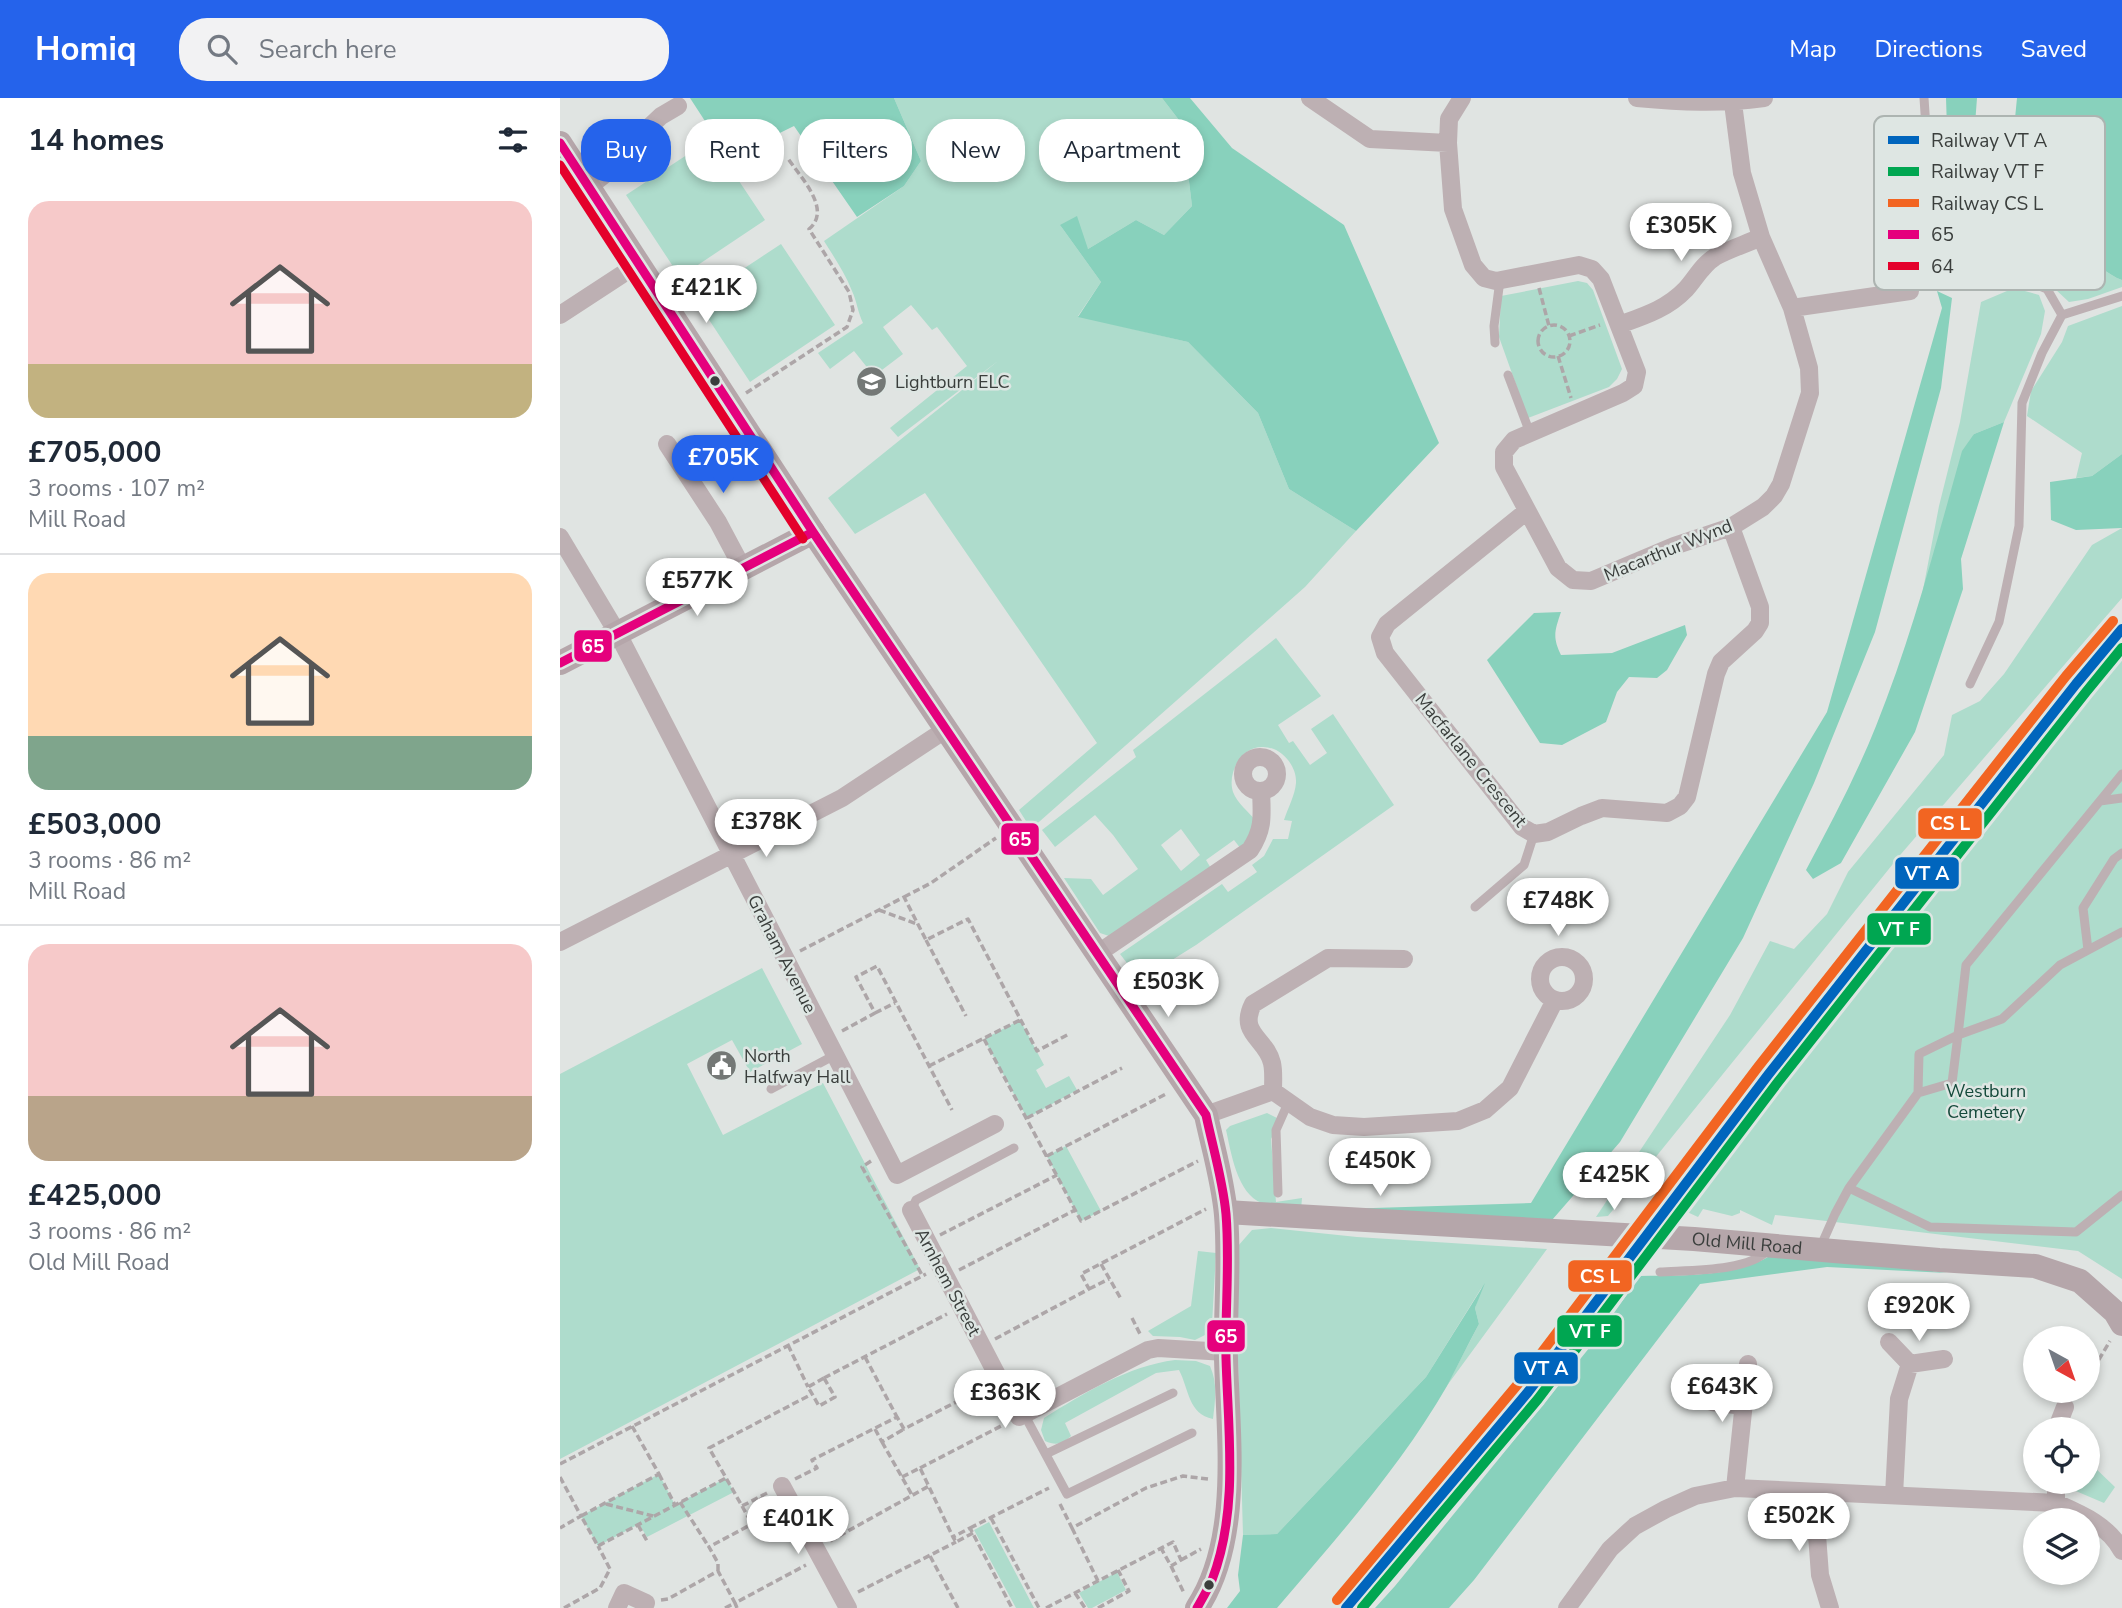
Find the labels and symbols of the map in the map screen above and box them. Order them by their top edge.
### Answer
legend [1874,116,2105,290]
text: Railway VT A [1931,128,2048,154]
text: Railway VT F [1931,159,2044,185]
text: Railway CS L [1931,191,2044,217]
pin: £305K [1632,204,1730,263]
text: 65 [1931,222,1954,248]
text: 64 [1931,254,1954,280]
pin: £421K [657,266,755,325]
school or university icon: Lightburn ELC [855,365,889,399]
place label: Lightburn ELC [895,370,1010,394]
unlabelled marker [708,374,722,388]
pin: £705K [674,436,772,495]
street label: Macarthur Wynd [1600,513,1736,587]
pin: £577K [648,559,746,618]
line badge: 65 [573,629,613,663]
text: 65 [582,634,604,660]
street label: Macfarlane Crescent [1410,688,1533,832]
pin: £378K [717,800,815,859]
line badge: CS L [1917,807,1983,840]
text: CS L [1930,811,1971,837]
line badge: 65 [1000,822,1040,856]
text: 65 [1009,827,1031,853]
line badge: VT A [1894,856,1960,890]
text: VT A [1904,861,1950,887]
pin: £748K [1509,878,1607,938]
street label: Graham Avenue [742,891,822,1017]
line badge: VT F [1866,912,1932,946]
text: VT F [1877,917,1920,943]
pin: £503K [1119,960,1217,1019]
place label: North Halfway Hall [744,1044,851,1089]
public building icon: North Halfway Hall [704,1049,738,1083]
park label: Westburn Cemetery [1946,1079,2026,1124]
pin: £450K [1331,1138,1429,1198]
pin: £425K [1565,1152,1663,1212]
street label: Arnhem Street [910,1224,987,1341]
street label: Old Mill Road [1691,1227,1803,1260]
line badge: CS L [1567,1259,1633,1293]
text: CS L [1580,1264,1621,1290]
pin: £920K [1870,1284,1968,1343]
line badge: VT F [1556,1314,1623,1348]
line badge: 65 [1206,1319,1246,1353]
text: VT F [1568,1319,1611,1345]
text: 65 [1215,1324,1237,1350]
north arrow [2023,1326,2100,1404]
line badge: VT A [1513,1351,1579,1385]
text: VT A [1523,1356,1569,1382]
pin: £643K [1673,1364,1771,1424]
pin: £363K [956,1370,1054,1430]
pin: £502K [1750,1494,1848,1553]
pin: £401K [749,1496,847,1556]
unlabelled marker [1202,1578,1216,1592]

